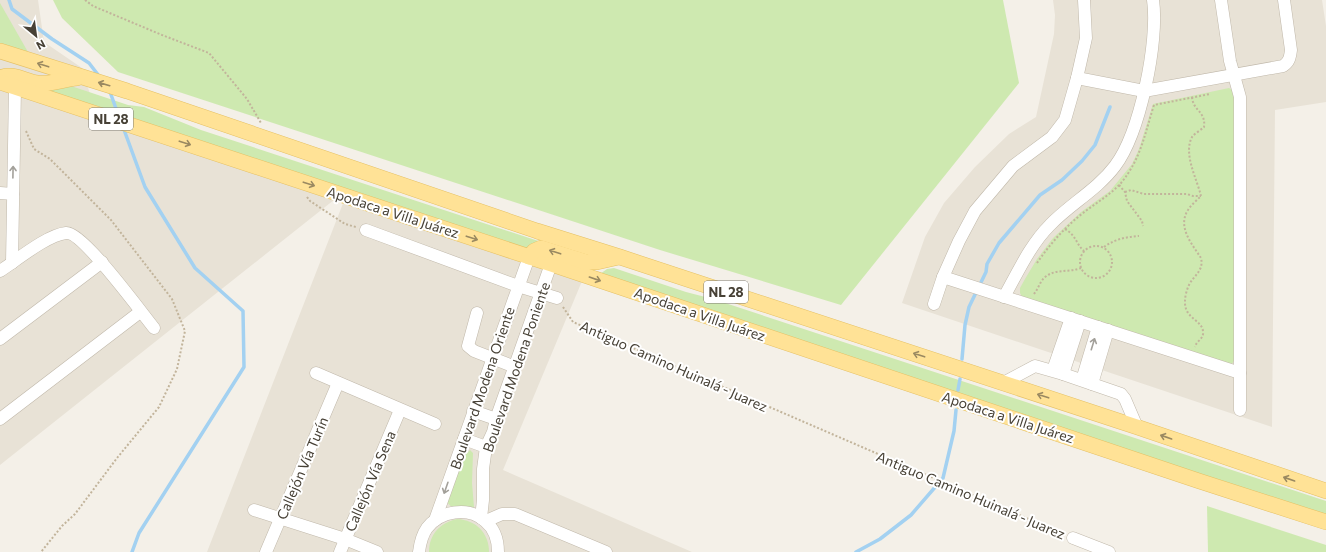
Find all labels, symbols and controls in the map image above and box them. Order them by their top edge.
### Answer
north arrow [16,16,56,56]
text: N [34,37,48,53]
one-way arrow [37,61,50,68]
one-way arrow [97,80,110,87]
road number: NL 28 [89,108,133,130]
one-way arrow [179,140,191,148]
one-way arrow [9,166,17,179]
one-way arrow [302,181,315,188]
street label: Apodaca a Villa Juárez [325,183,461,241]
one-way arrow [465,235,478,242]
one-way arrow [549,248,562,255]
one-way arrow [589,276,602,283]
street label: Boulevard Modena Poniente [479,280,553,454]
road number: NL 28 [704,281,748,303]
street label: Apodaca a Villa Juárez [632,284,768,344]
street label: Boulevard Modena Oriente [446,305,518,471]
street label: Antiguo Camino Huinalá - Juarez [578,317,770,415]
one-way arrow [1090,338,1097,351]
one-way arrow [913,351,925,359]
street label: Apodaca a Villa Juárez [940,388,1076,446]
one-way arrow [1036,392,1049,399]
street label: Callejón Vía Turín [273,414,331,522]
street label: Callejón Vía Sena [341,428,399,534]
one-way arrow [1161,432,1173,440]
street label: Antiguo Camino Huinalá - Juarez [874,447,1068,543]
one-way arrow [1283,475,1296,482]
one-way arrow [442,482,450,494]

